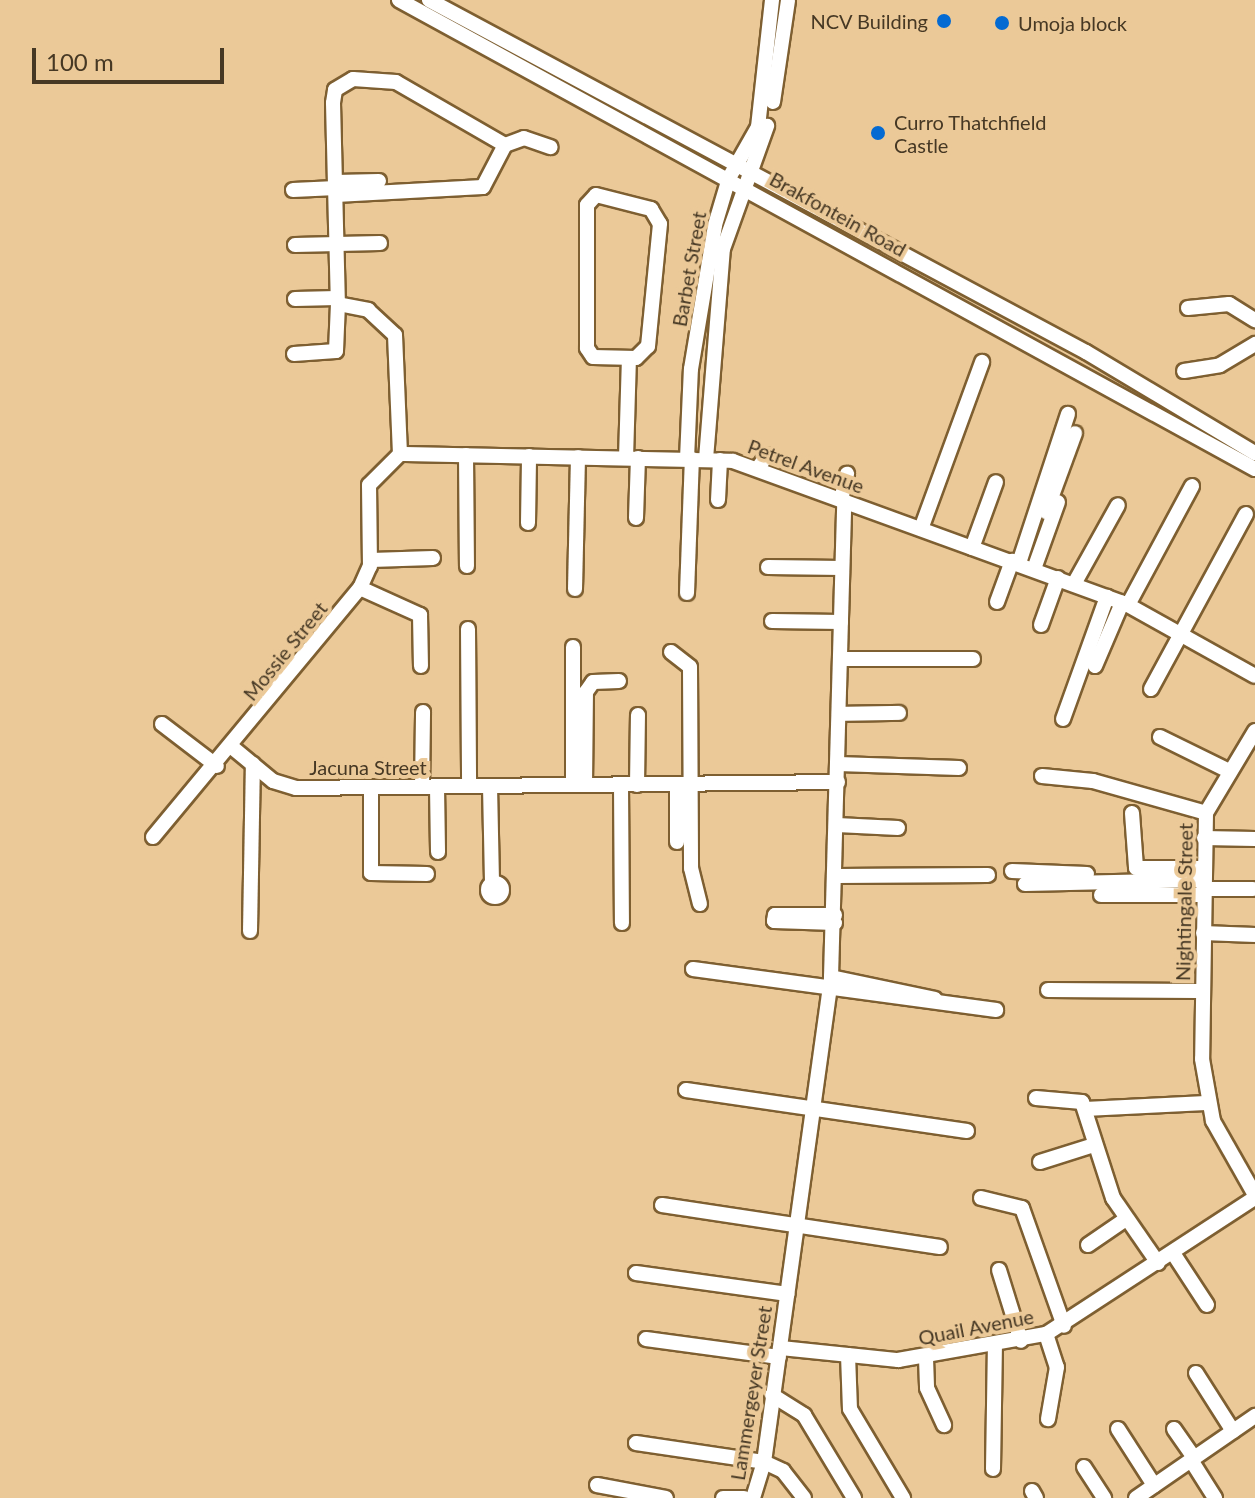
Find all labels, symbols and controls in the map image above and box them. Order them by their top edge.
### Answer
place label: NCV Building [810,9,928,33]
place label: Umoja block [1018,11,1127,35]
marker: NCV Building [935,12,953,30]
marker: Umoja block [993,14,1011,32]
scale bar [36,32,228,82]
text: 100 m [46,47,114,76]
place label: Curro Thatchfield Castle [894,110,1047,157]
marker: Curro Thatchfield Castle [869,124,887,142]
street label: Brakfontein Road [766,167,910,261]
street label: Barbet Street [667,209,711,329]
street label: Petrel Avenue [744,434,868,498]
street label: Mossie Street [238,597,332,705]
street label: Jacuna Street [309,755,427,779]
street label: Nightingale Street [1171,823,1197,981]
street label: Lammergeyer Street [725,1304,777,1482]
street label: Quail Avenue [916,1304,1036,1350]

